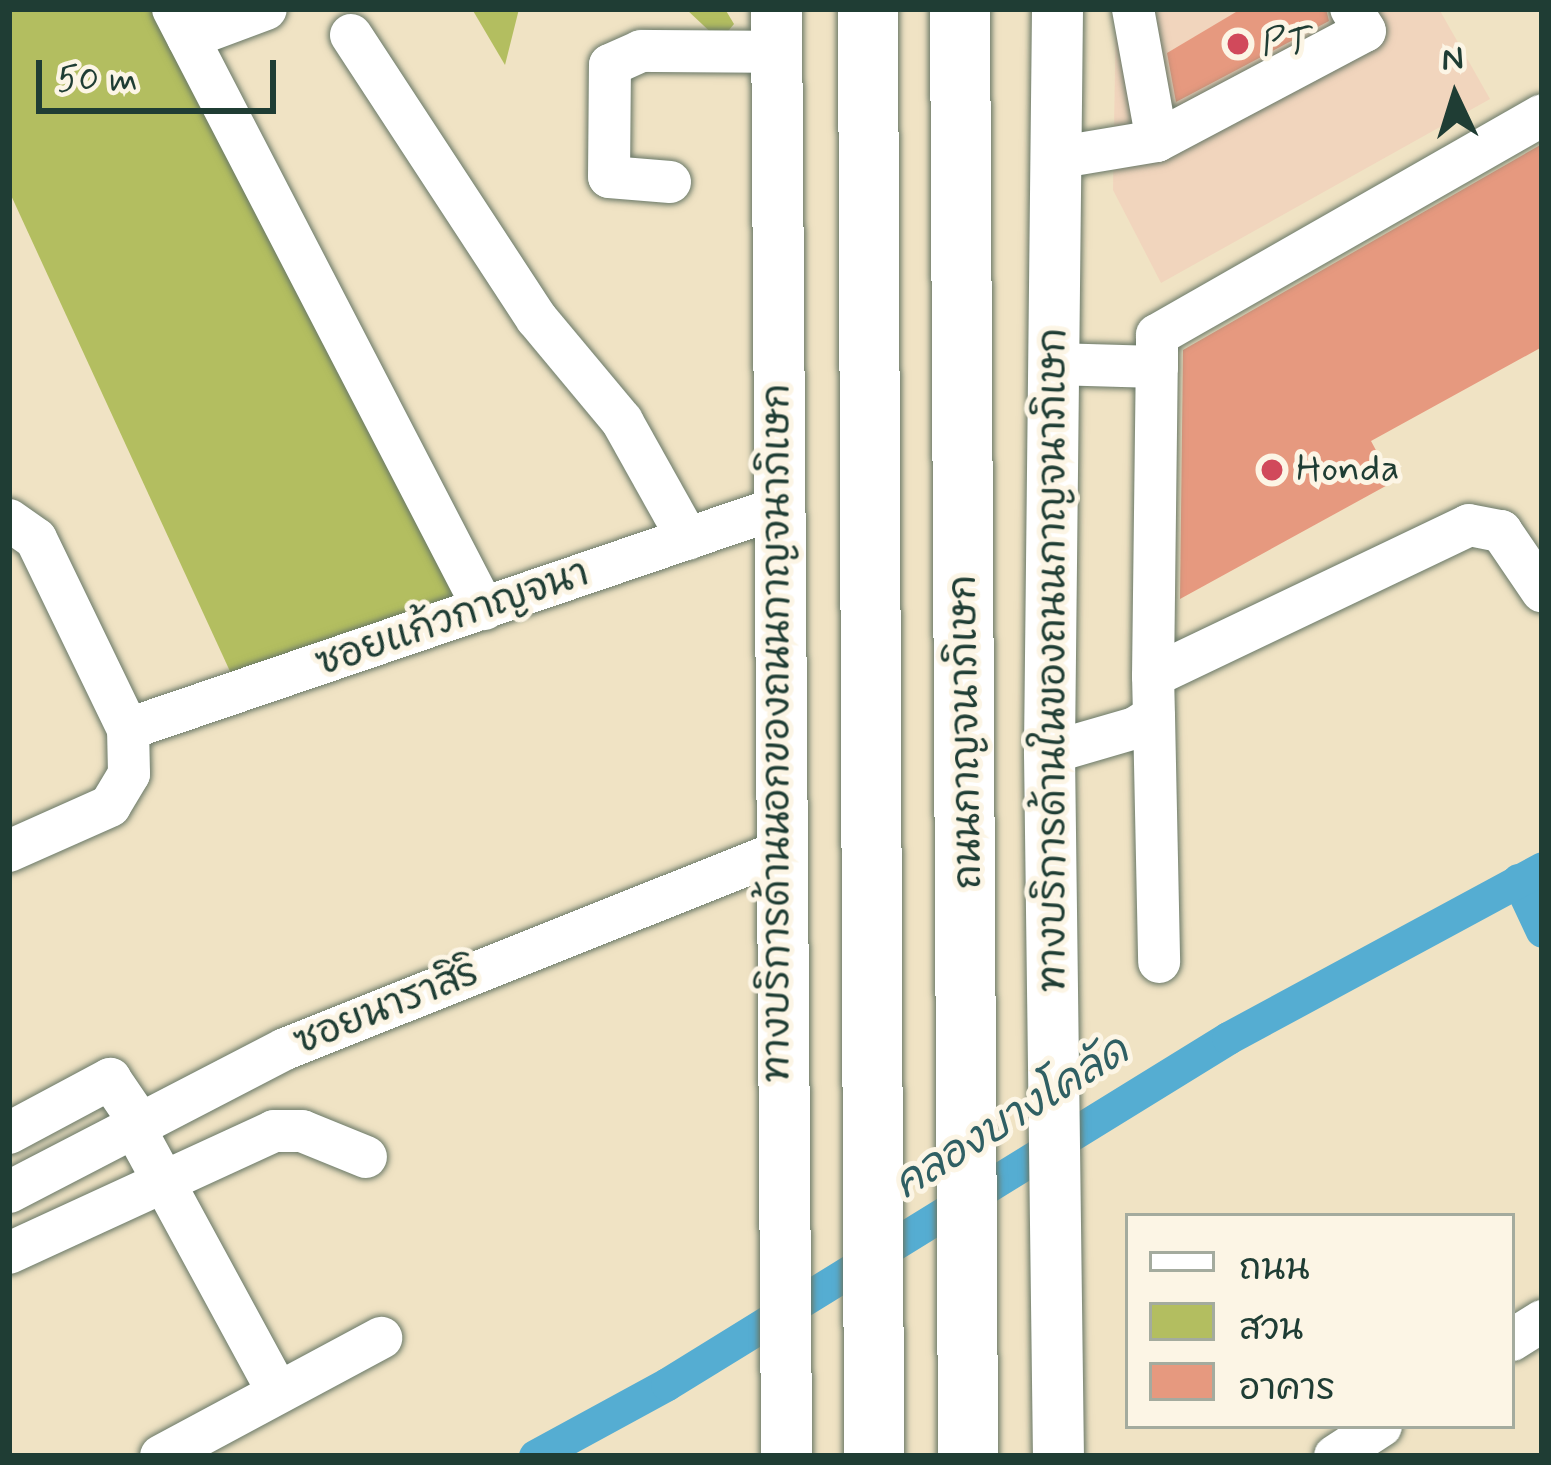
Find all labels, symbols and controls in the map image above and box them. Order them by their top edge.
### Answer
place label: PT [1262,21,1312,67]
marker: PT [1225,31,1251,57]
scale bar [42,36,282,110]
north arrow [1395,36,1515,156]
text: N [1440,37,1465,83]
text: 50 m [57,57,138,104]
street label: ทางบริการด้านในของถนนกาญจนาภิเษก [1032,328,1078,992]
street label: ทางบริการด้านนอกของถนนกาญจนาภิเษก [756,384,802,1082]
place label: Honda [1296,447,1399,493]
marker: Honda [1259,457,1285,483]
street label: ซอยแก้วกาญจนา [310,551,596,689]
street label: ถนนกาญจนาภิเษก [942,574,994,890]
street label: ซอยนาราสิริ [288,951,486,1067]
water label: คลองบางโคลัด [885,1027,1139,1211]
legend [1125,1213,1515,1429]
text: ถนน [1239,1246,1310,1293]
text: สวน [1239,1306,1303,1353]
text: อาคาร [1239,1366,1335,1413]

